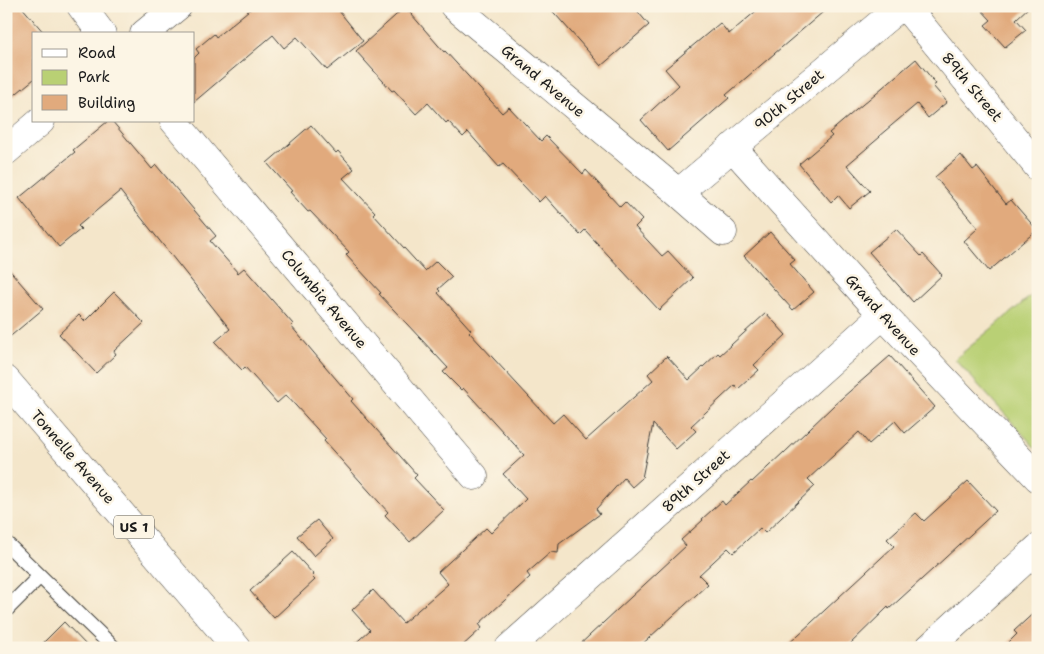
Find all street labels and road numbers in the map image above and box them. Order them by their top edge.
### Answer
street label: Grand Avenue [497,40,589,122]
street label: 89th Street [937,48,1007,126]
street label: 90th Street [750,65,828,135]
street label: Columbia Avenue [277,245,371,353]
street label: Grand Avenue [841,270,925,360]
street label: Tonnelle Avenue [27,406,119,508]
street label: 89th Street [658,445,734,517]
road number: US 1 [114,516,154,538]

